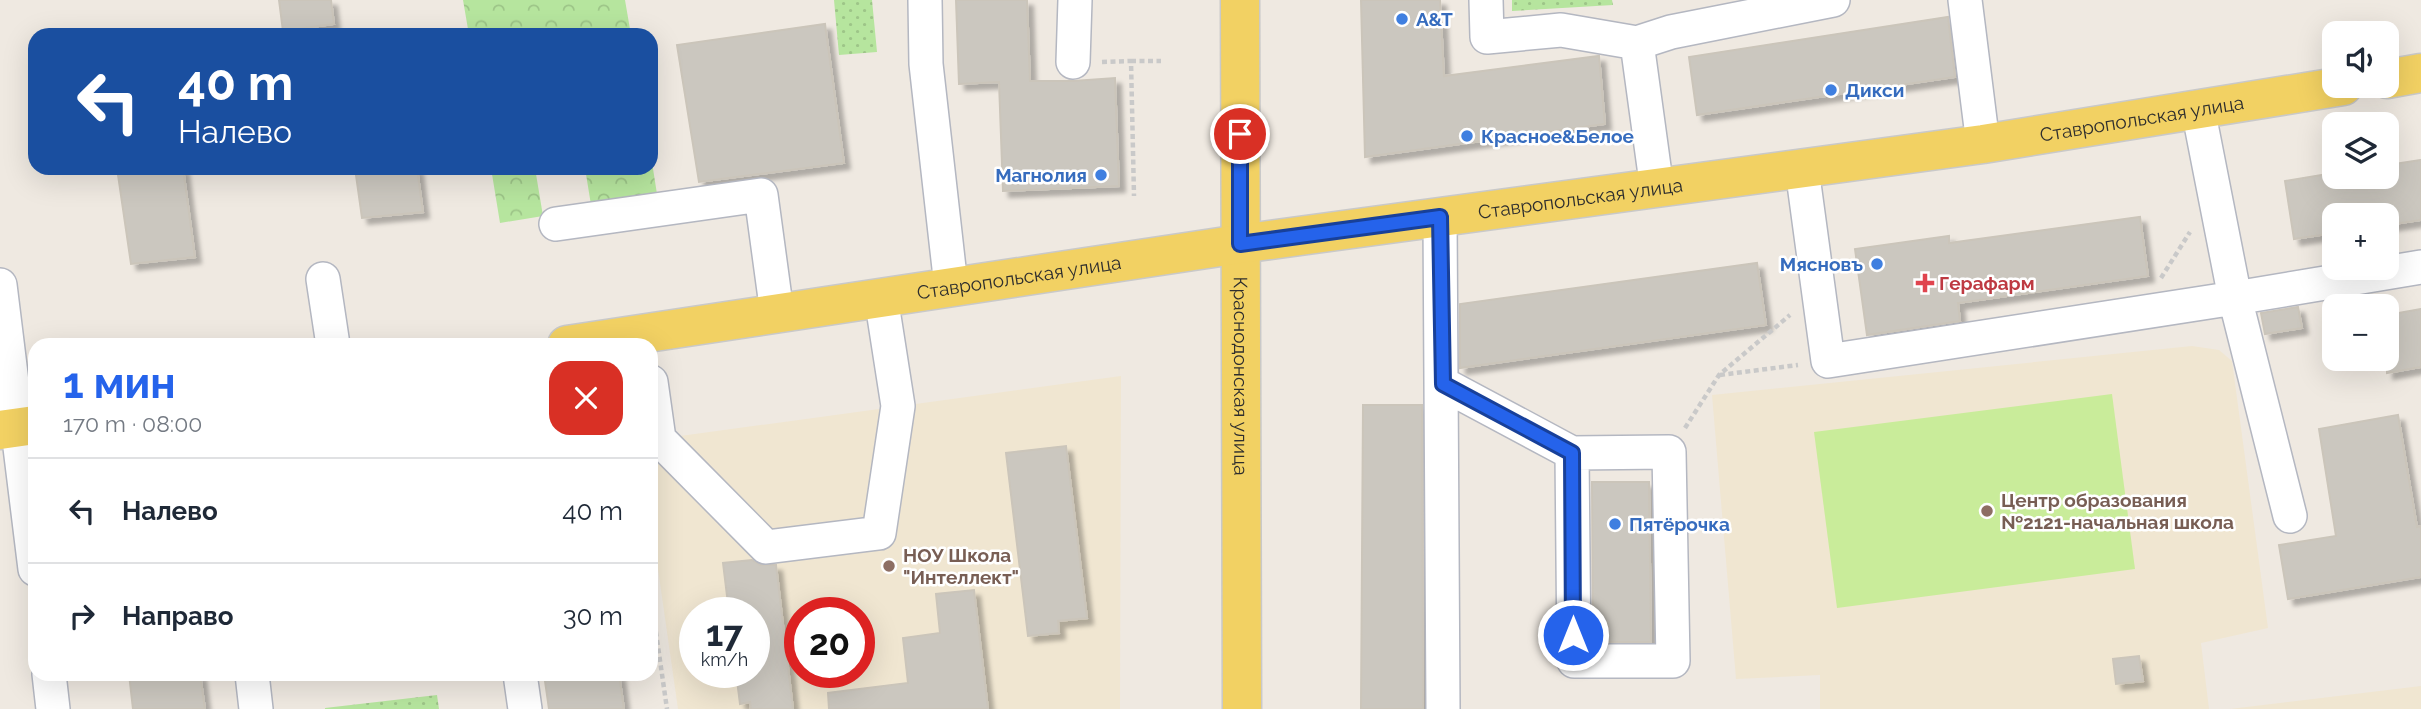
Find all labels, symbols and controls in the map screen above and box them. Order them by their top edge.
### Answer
place label: A&T [1416,8,1453,30]
marker: A&T [1394,11,1410,27]
map controls [2322,21,2399,371]
button: sound [2322,21,2399,98]
text: 40 m [178,54,293,111]
icon: left [63,56,154,147]
place label: Дикси [1845,79,1904,101]
marker: Дикси [1823,82,1839,98]
street label: Ставропольская улица [2038,91,2245,146]
pin [1210,104,1270,164]
button: layers [2322,112,2399,189]
text: Налево [178,113,292,150]
icon: arrive [1221,115,1259,153]
place label: Красное&Белое [1481,125,1634,147]
marker: Красное&Белое [1459,128,1475,144]
place label: Магнолия [995,164,1087,186]
marker: Магнолия [1093,167,1109,183]
street label: Ставропольская улица [1477,174,1684,223]
button: + [2322,203,2399,280]
street label: Ставропольская улица [915,251,1123,303]
place label: Мясновъ [1780,253,1863,275]
marker: Мясновъ [1869,256,1885,272]
place label: Герафарм [1939,272,2035,294]
marker: Герафарм [1917,275,1933,291]
street label: Краснодонская улица [1230,276,1252,476]
button: − [2322,294,2399,371]
text: 1 мин [63,359,176,408]
button: close [549,361,623,435]
text: 170 m · 08:00 [63,410,202,437]
place label: Центр образования №2121-начальная школа [2001,489,2234,533]
icon: left [63,492,101,530]
text: Налево [122,496,218,526]
text: 40 m [562,496,623,526]
marker: Центр образования №2121-начальная школа [1979,503,1995,519]
place label: Пятёрочка [1629,513,1730,535]
marker: Пятёрочка [1607,516,1623,532]
place label: НОУ Школа "Интеллект" [903,544,1019,588]
marker: НОУ Школа "Интеллект" [881,558,897,574]
icon: right [63,597,101,635]
speed limit sign: 20 [784,597,875,688]
position arrow [1536,598,1610,672]
text: Направо [122,601,233,631]
text: 30 m [563,601,623,631]
text: 17 [706,613,743,654]
text: km/h [701,649,748,670]

